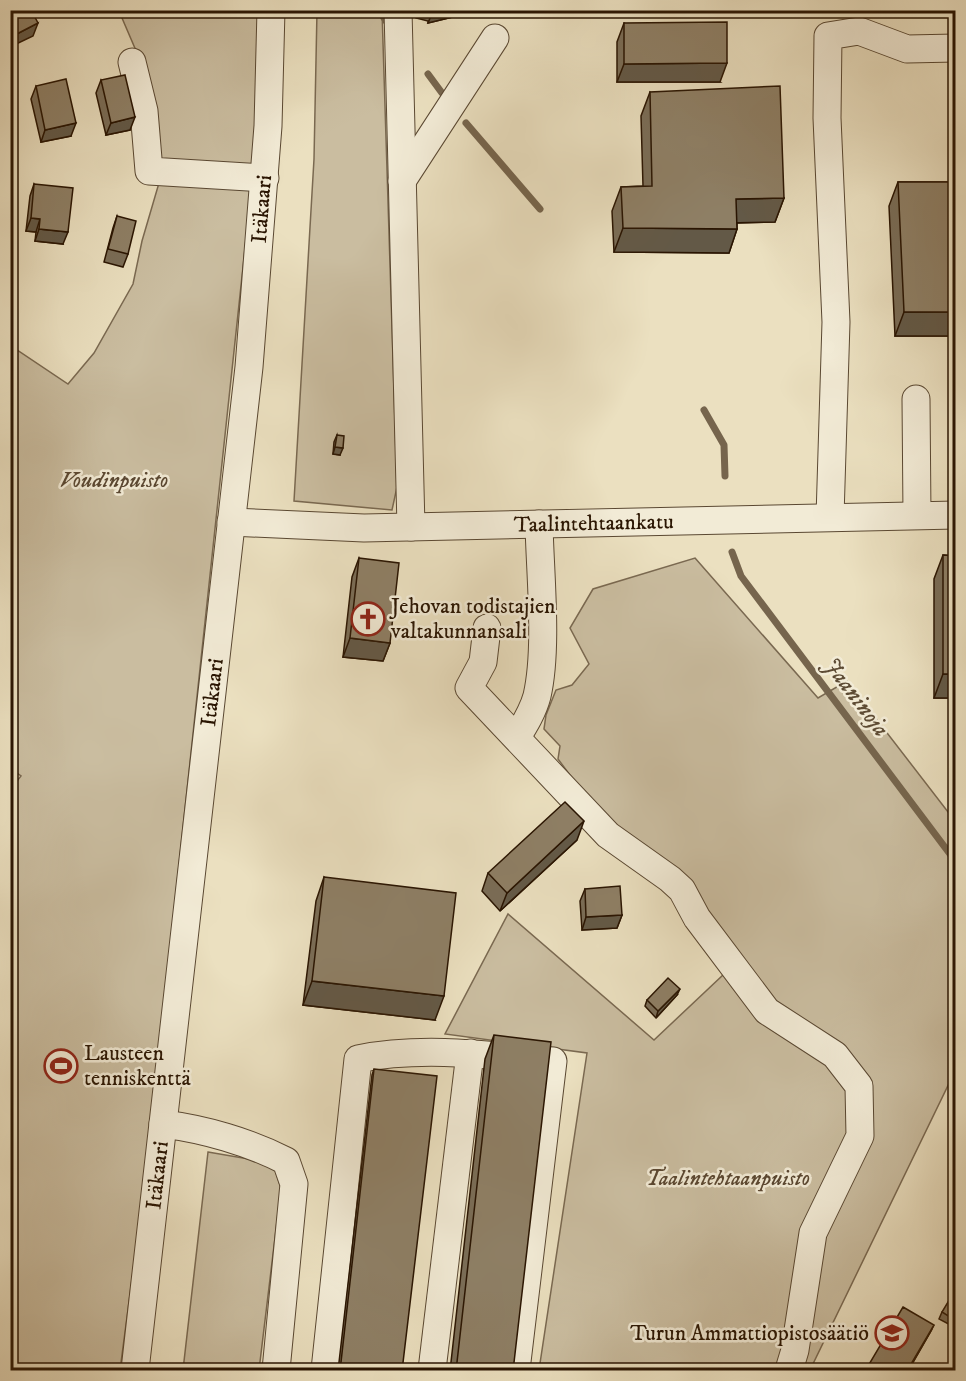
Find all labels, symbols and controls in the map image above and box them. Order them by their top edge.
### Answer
street label: Itäkaari [245,174,278,244]
park label: Voudinpuisto [60,467,168,494]
street label: Taalintehtaankatu [514,508,674,538]
place label: Jehovan todistajien valtakunnansali [389,593,556,645]
church icon: Jehovan todistajien valtakunnansali [350,601,386,637]
water label: Jaaninoja [816,651,896,743]
street label: Itäkaari [195,657,229,728]
place label: Lausteen tenniskenttä [84,1040,191,1092]
sports icon: Lausteen tenniskenttä [43,1048,79,1084]
street label: Itäkaari [140,1140,174,1211]
park label: Taalintehtaanpuisto [646,1165,810,1192]
school or university icon: Turun Ammattiopistosäätiö [874,1315,910,1351]
place label: Turun Ammattiopistosäätiö [630,1320,869,1347]

